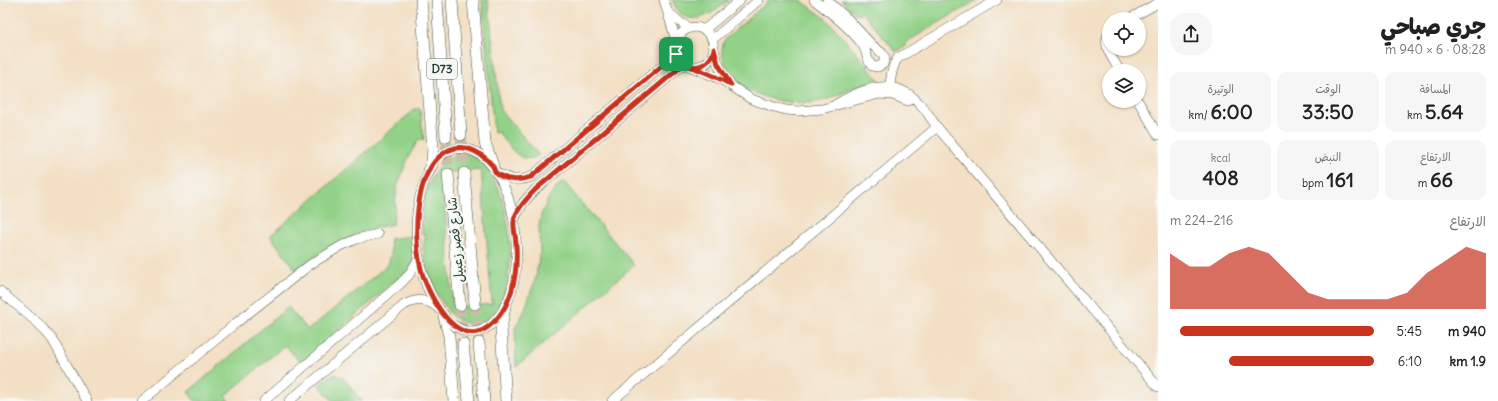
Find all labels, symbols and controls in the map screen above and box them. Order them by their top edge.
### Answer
map controls [1102,12,1146,108]
button: locate [1102,12,1146,56]
text: جري صباحي [1380,12,1486,40]
button: share [1170,13,1212,55]
pin [659,37,693,71]
text: 08:28 · 6 × 940 m [1385,41,1486,58]
icon: arrive [665,43,687,65]
road number: D73 [427,59,457,79]
button: layers [1102,64,1146,108]
text: الوتيرة [1207,82,1234,96]
text: الوقت [1315,82,1341,96]
text: المسافة [1420,82,1451,96]
text: 6:00 [1210,99,1253,124]
text: 33:50 [1302,99,1354,124]
text: 5.64 [1425,99,1464,124]
text: /km [1189,108,1210,122]
text: km [1407,108,1425,122]
text: النبض [1315,150,1341,164]
text: الارتفاع [1420,150,1451,164]
text: kcal [1211,151,1231,165]
text: 408 [1203,165,1239,190]
text: 161 [1327,167,1354,192]
text: 66 [1430,167,1453,192]
text: bpm [1302,176,1327,190]
text: m [1418,176,1430,190]
street label: شارع قصر زعبيل [443,196,469,283]
text: 216–224 m [1170,212,1233,229]
text: الارتفاع [1450,213,1486,230]
text: 5:45 [1397,323,1422,340]
text: 940 m [1448,323,1486,340]
text: 6:10 [1398,353,1422,370]
text: 1.9 km [1450,353,1486,370]

